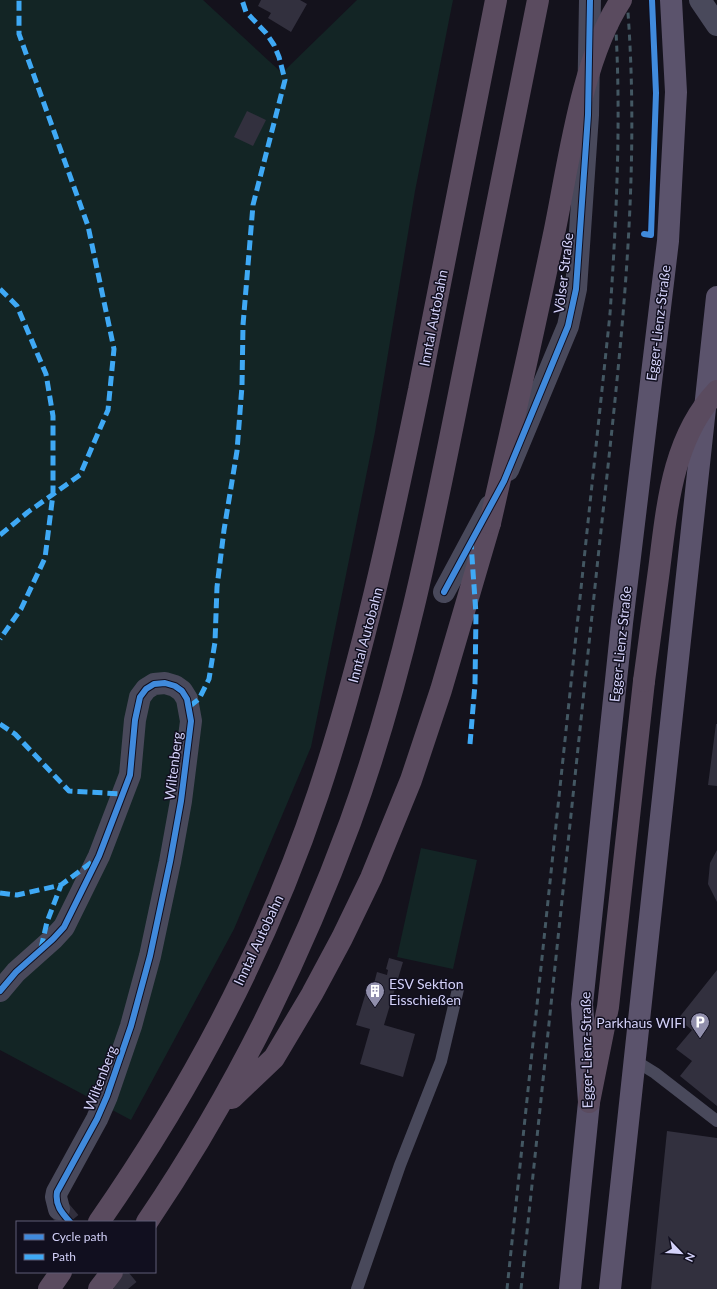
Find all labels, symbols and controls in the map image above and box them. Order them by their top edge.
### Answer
street label: Völser Straße [550,232,576,314]
street label: Egger-Lienz-Straße [642,264,674,382]
street label: Inntal Autobahn [415,268,451,368]
street label: Inntal Autobahn [344,585,386,685]
street label: Egger-Lienz-Straße [605,585,635,703]
street label: Wiltenberg [160,731,186,801]
street label: Inntal Autobahn [230,892,286,988]
place label: ESV Sektion Eisschießen [389,975,464,1008]
building icon: ESV Sektion Eisschießen [364,980,386,1008]
street label: Egger-Lienz-Straße [576,992,596,1108]
parking icon: Parkhaus WIFI [689,1011,711,1039]
place label: Parkhaus WIFI [596,1014,686,1031]
street label: Wiltenberg [80,1043,120,1113]
legend [16,1221,156,1273]
text: Cycle path [52,1229,107,1244]
north arrow [661,1233,701,1273]
text: Path [52,1249,76,1264]
text: N [683,1251,698,1264]

